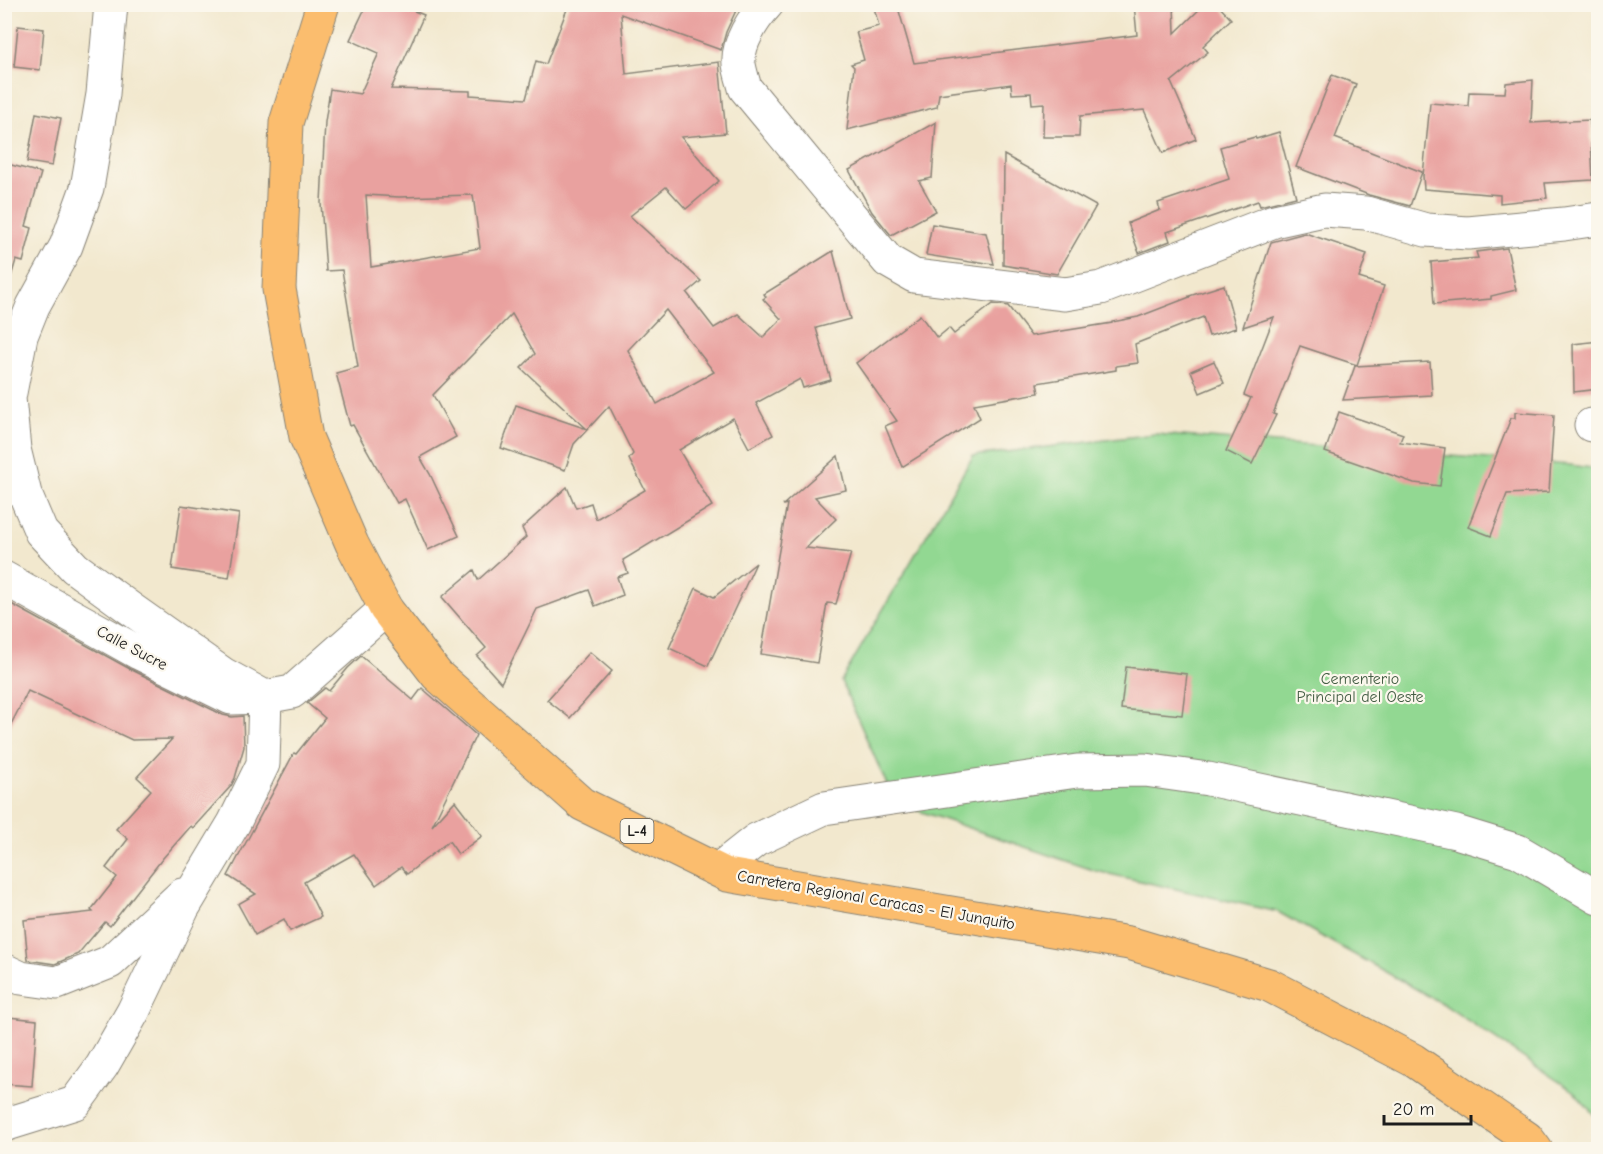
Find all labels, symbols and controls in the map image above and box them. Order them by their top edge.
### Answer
street label: Calle Sucre [94,622,170,674]
park label: Cementerio Principal del Oeste [1296,670,1424,706]
road number: L-4 [620,819,654,843]
street label: Carretera Regional Caracas - El Junquito [736,867,1016,933]
scale bar [1384,1088,1471,1126]
text: 20 m [1393,1099,1434,1120]

